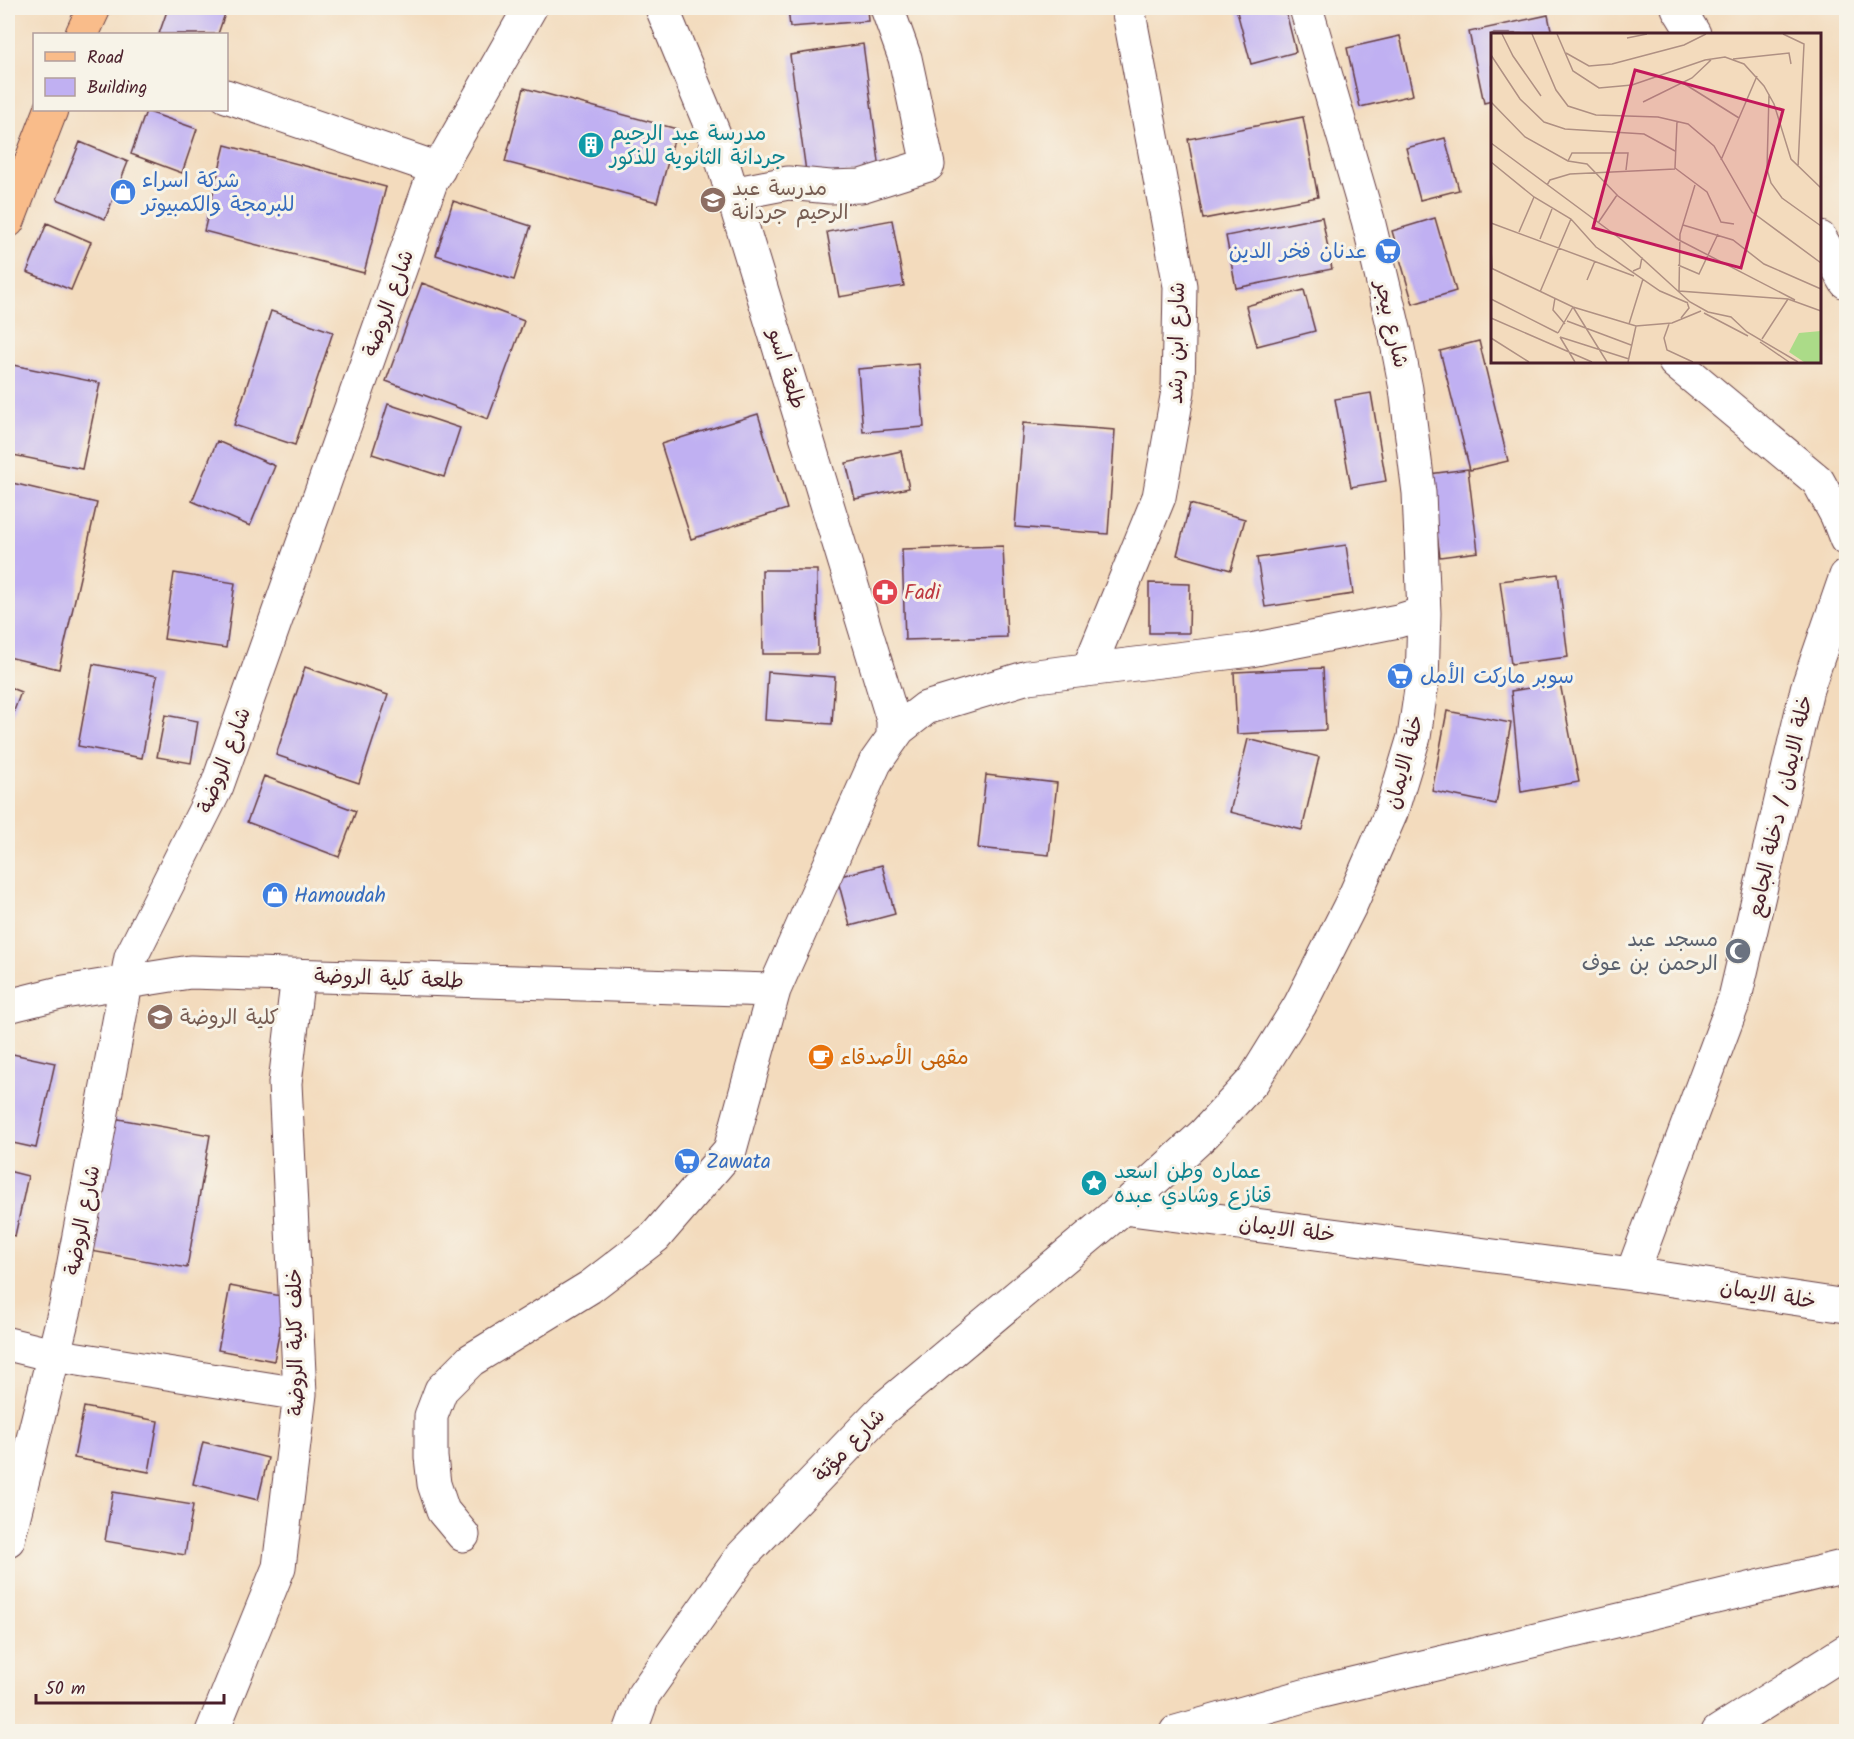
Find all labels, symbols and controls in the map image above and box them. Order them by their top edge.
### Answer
legend [33,33,228,111]
inset map [1491,33,1821,363]
text: Road [87,44,124,73]
text: Building [87,74,147,103]
place label: مدرسة عبد الرحيم جردانة الثانوية للذكور [608,118,786,175]
building icon: مدرسة عبد الرحيم جردانة الثانوية للذكور [576,130,606,160]
place label: شركة اسراء للبرمجة والكمبيوتر [140,165,295,222]
place label: مدرسة عبد الرحيم جردانة [732,173,849,230]
shop icon: شركة اسراء للبرمجة والكمبيوتر [108,177,138,207]
school or university icon: مدرسة عبد الرحيم جردانة [698,185,728,215]
place label: عدنان فخر الدين [1229,236,1368,269]
supermarket icon: عدنان فخر الدين [1373,236,1403,266]
street label: شارع الروضة [355,246,424,361]
street label: شارع بيجر [1364,275,1417,371]
street label: شارع ابن رشد [1160,282,1195,405]
street label: طلعة اسو [757,324,813,413]
pharmacy icon: Fadi [870,577,900,607]
place label: Fadi [904,577,941,610]
supermarket icon: سوبر ماركت الأمل [1385,661,1415,691]
place label: سوبر ماركت الأمل [1420,661,1574,694]
street label: خلة الايمان / دخلة الجامع [1740,692,1823,921]
street label: شارع الروضة [190,703,261,818]
street label: خلة الايمان [1377,711,1434,813]
shop icon: Hamoudah [260,880,290,910]
place label: Hamoudah [294,880,386,913]
place label: مسجد عبد الرحمن بن عوف [1582,924,1718,981]
mosque icon: مسجد عبد الرحمن بن عوف [1723,936,1753,966]
street label: طلعة كلية الروضة [314,960,464,999]
school or university icon: كلية الروضة [145,1002,175,1032]
place label: كلية الروضة [180,1002,279,1035]
cafe icon: مقهى الأصدقاء [806,1042,836,1072]
place label: مقهى الأصدقاء [840,1042,969,1075]
supermarket icon: Zawata [672,1146,702,1176]
place label: Zawata [706,1146,771,1179]
place label: عماره وطن اسعد قنازع وشادي عبده [1114,1156,1272,1213]
street label: شارع الروضة [57,1162,110,1278]
place icon: عماره وطن اسعد قنازع وشادي عبده [1079,1168,1109,1198]
street label: خلة الايمان [1237,1208,1337,1253]
street label: خلف كلية الروضة [279,1268,314,1416]
street label: خلة الايمان [1717,1272,1818,1319]
street label: شارع مؤتة [806,1401,894,1491]
scale bar [36,1667,224,1705]
text: 50 m [45,1675,85,1704]

